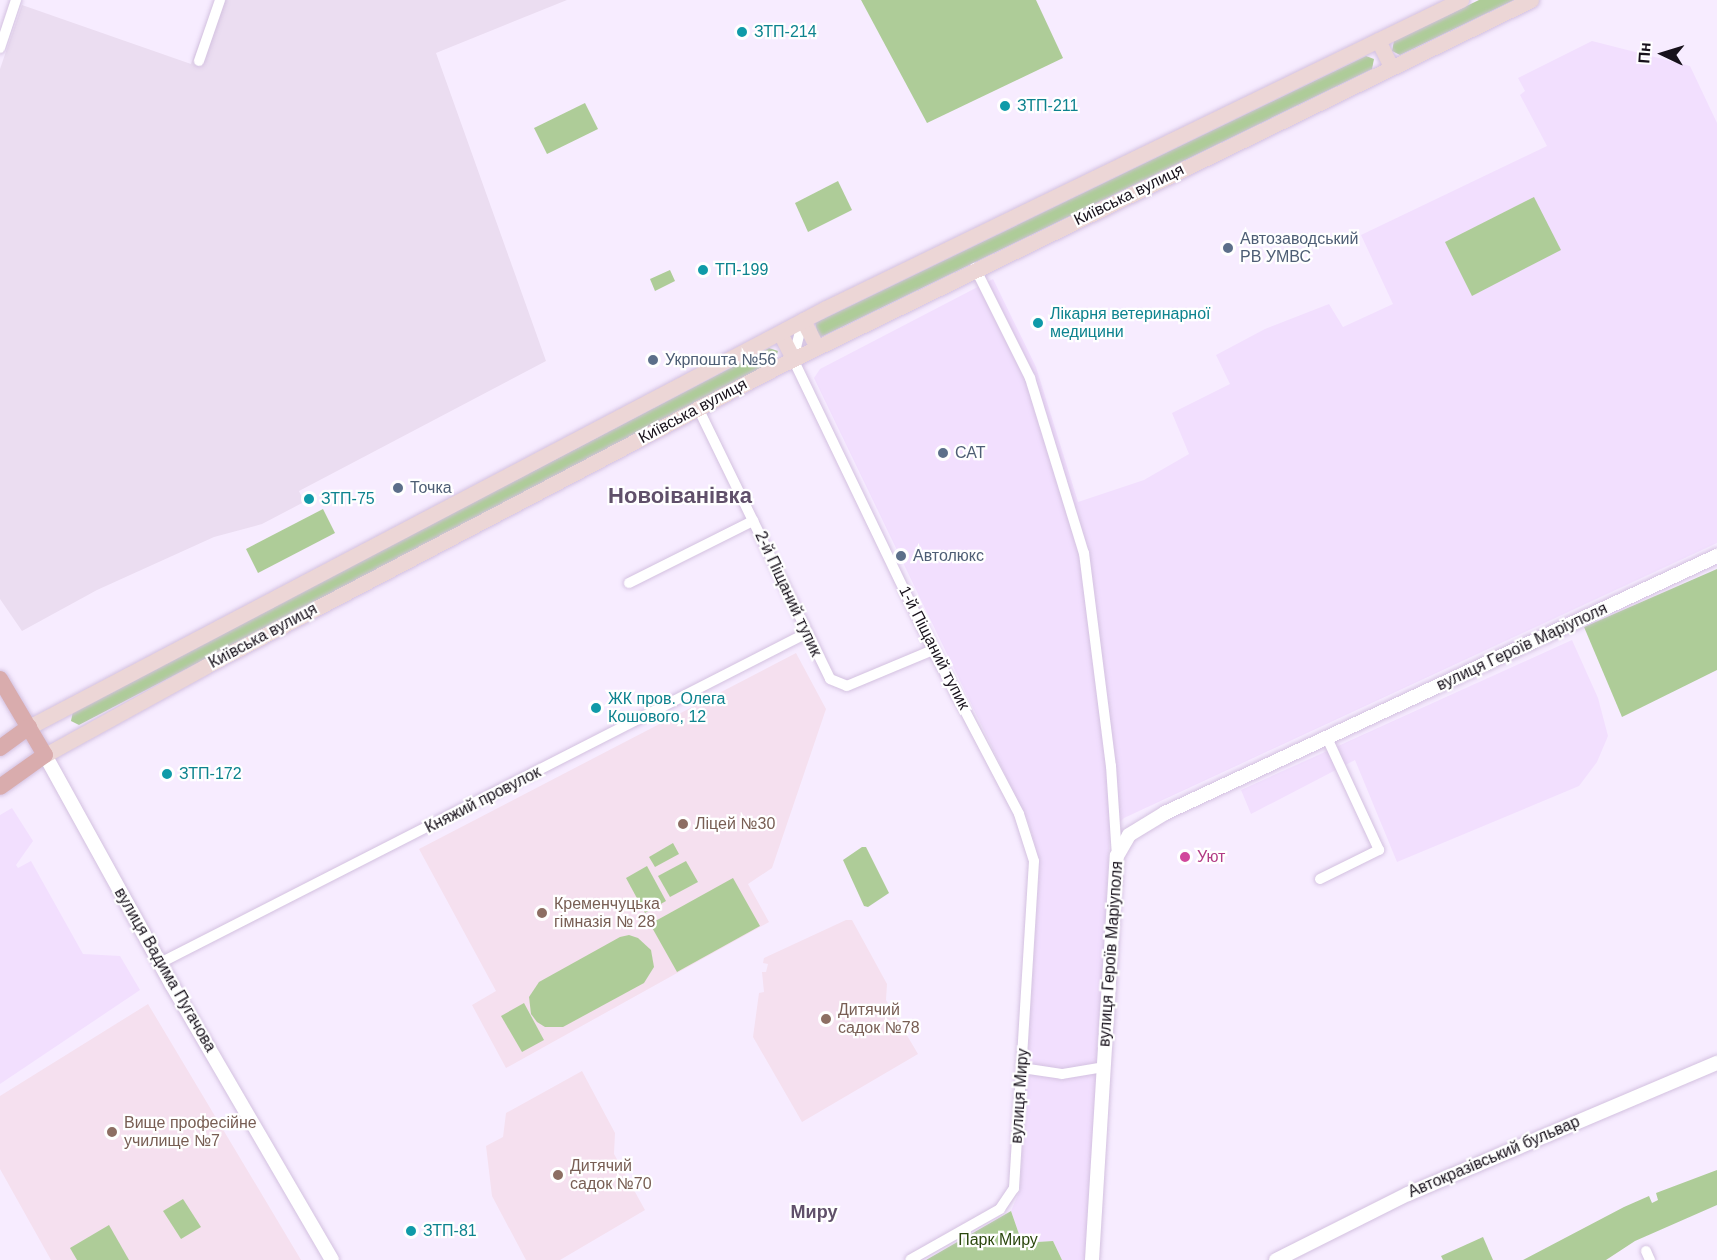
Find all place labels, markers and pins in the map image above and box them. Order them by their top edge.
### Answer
place label: ЗТП-214 [754,22,817,42]
marker: ЗТП-214 [735,25,749,39]
place label: ЗТП-211 [1017,96,1078,116]
marker: ЗТП-211 [998,99,1012,113]
place label: Автозаводський РВ УМВС [1240,229,1358,267]
marker: Автозаводський РВ УМВС [1221,241,1235,255]
place label: ТП-199 [715,260,768,280]
marker: ТП-199 [696,263,710,277]
place label: Лікарня ветеринарної медицини [1050,304,1211,342]
marker: Лікарня ветеринарної медицини [1031,316,1045,330]
place label: Укрпошта №56 [665,350,776,370]
marker: Укрпошта №56 [646,353,660,367]
place label: САТ [955,443,985,463]
marker: САТ [936,446,950,460]
place label: Точка [410,478,452,498]
marker: Точка [391,481,405,495]
place label: ЗТП-75 [321,489,375,509]
marker: ЗТП-75 [302,492,316,506]
place label: Автолюкс [913,546,984,566]
marker: Автолюкс [894,549,908,563]
place label: ЖК пров. Олега Кошового, 12 [608,689,725,727]
marker: ЖК пров. Олега Кошового, 12 [589,701,603,715]
place label: ЗТП-172 [179,764,242,784]
marker: ЗТП-172 [160,767,174,781]
place label: Ліцей №30 [695,814,775,834]
marker: Ліцей №30 [676,817,690,831]
place label: Уют [1197,847,1225,867]
marker: Уют [1178,850,1192,864]
place label: Кременчуцька гімназія № 28 [554,894,660,932]
marker: Кременчуцька гімназія № 28 [535,906,549,920]
place label: Дитячий садок №78 [838,1000,920,1038]
marker: Дитячий садок №78 [819,1012,833,1026]
place label: Вище професійне училище №7 [124,1113,257,1151]
marker: Вище професійне училище №7 [105,1125,119,1139]
place label: Дитячий садок №70 [570,1156,652,1194]
marker: Дитячий садок №70 [551,1168,565,1182]
place label: ЗТП-81 [423,1221,477,1241]
marker: ЗТП-81 [404,1224,418,1238]

